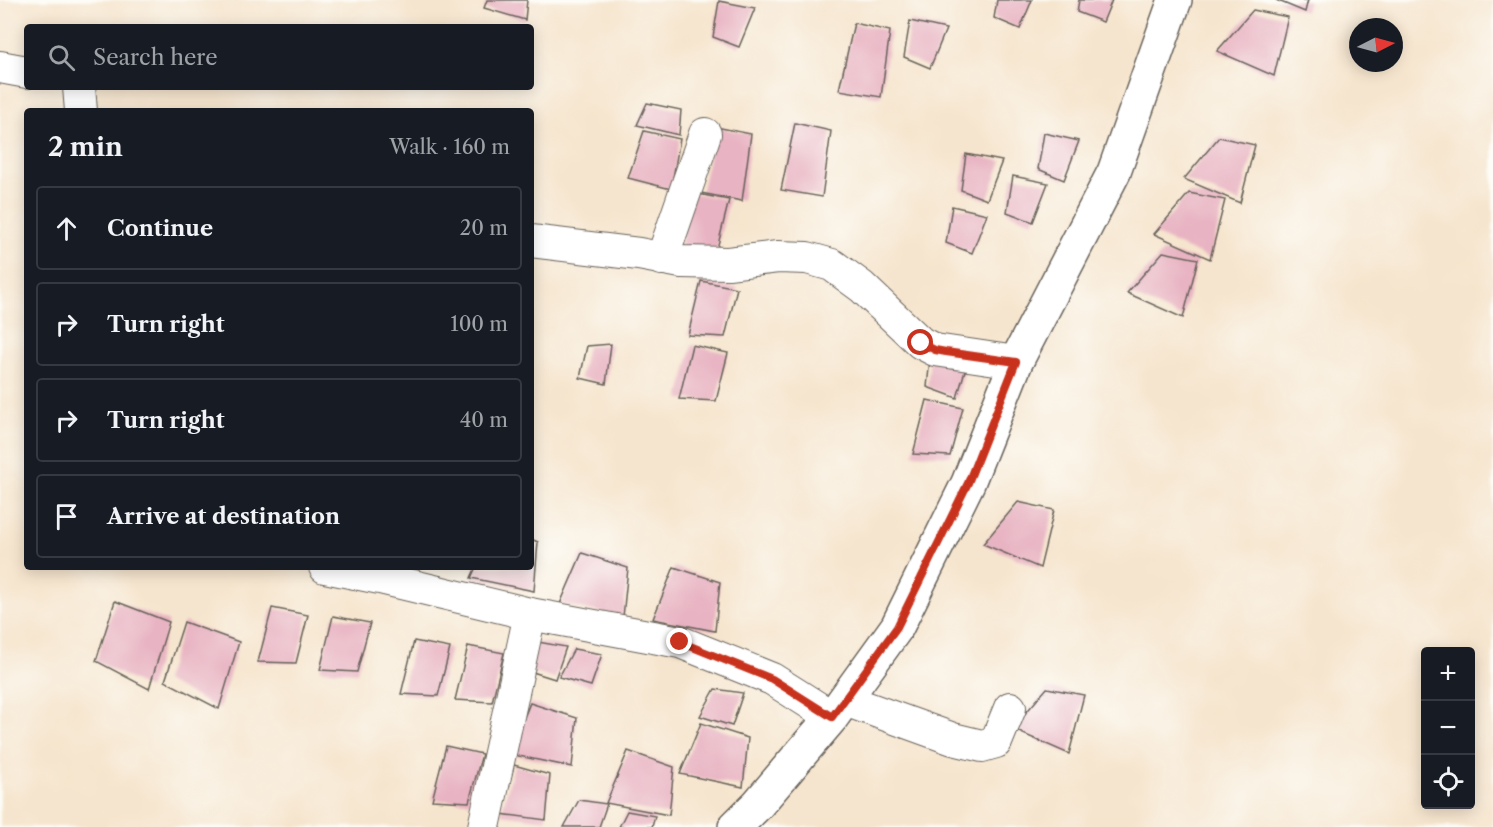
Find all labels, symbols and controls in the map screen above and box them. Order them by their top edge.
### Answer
north arrow [1349,18,1403,72]
search box [24,24,534,90]
icon: search [45,41,78,74]
text: Search here [93,44,218,71]
text: 2 min [48,131,123,163]
text: Walk · 160 m [389,135,510,159]
icon: ahead [50,212,83,245]
text: Continue [107,215,213,242]
text: 20 m [460,216,508,240]
icon: right [50,308,83,341]
text: Turn right [107,311,225,338]
text: 100 m [450,312,508,336]
route start [907,329,933,355]
icon: right [50,404,83,437]
text: Turn right [107,407,225,434]
text: 40 m [460,408,508,432]
icon: arrive [50,500,83,533]
text: Arrive at destination [107,503,340,530]
route end [666,628,692,654]
map controls [1421,647,1475,809]
button: + [1421,647,1475,701]
button: − [1421,701,1475,755]
button: locate [1421,755,1475,809]

